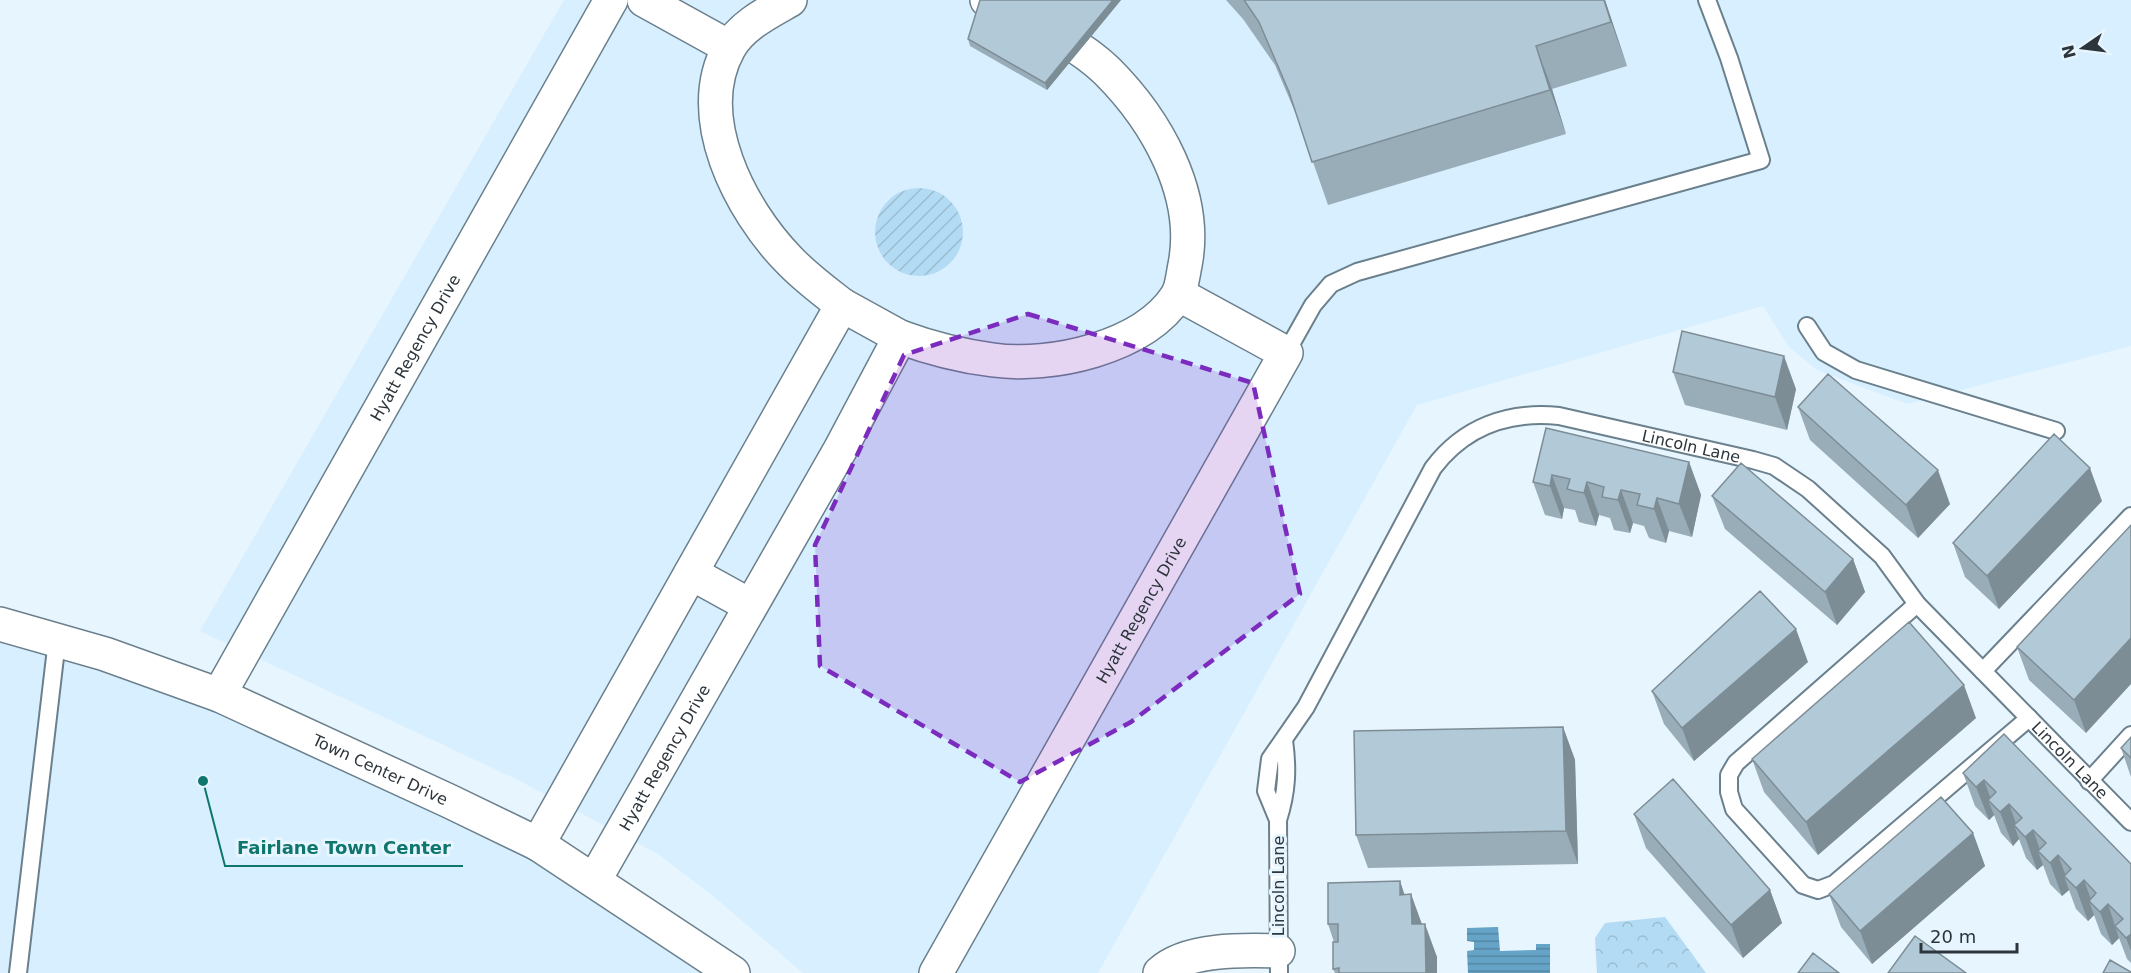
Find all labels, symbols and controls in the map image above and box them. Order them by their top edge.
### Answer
north arrow [2053,18,2113,78]
text: N [2058,43,2080,60]
street label: Hyatt Regency Drive [367,271,464,424]
street label: Lincoln Lane [1640,426,1742,467]
street label: Hyatt Regency Drive [1093,533,1190,687]
street label: Hyatt Regency Drive [616,681,714,834]
street label: Lincoln Lane [2028,718,2112,803]
street label: Town Center Drive [309,730,451,809]
callout: Fairlane Town Center [225,830,463,866]
street label: Lincoln Lane [1269,836,1288,936]
text: Fairlane Town Center [237,837,451,858]
scale bar [1921,916,2017,954]
text: 20 m [1930,926,1976,947]

